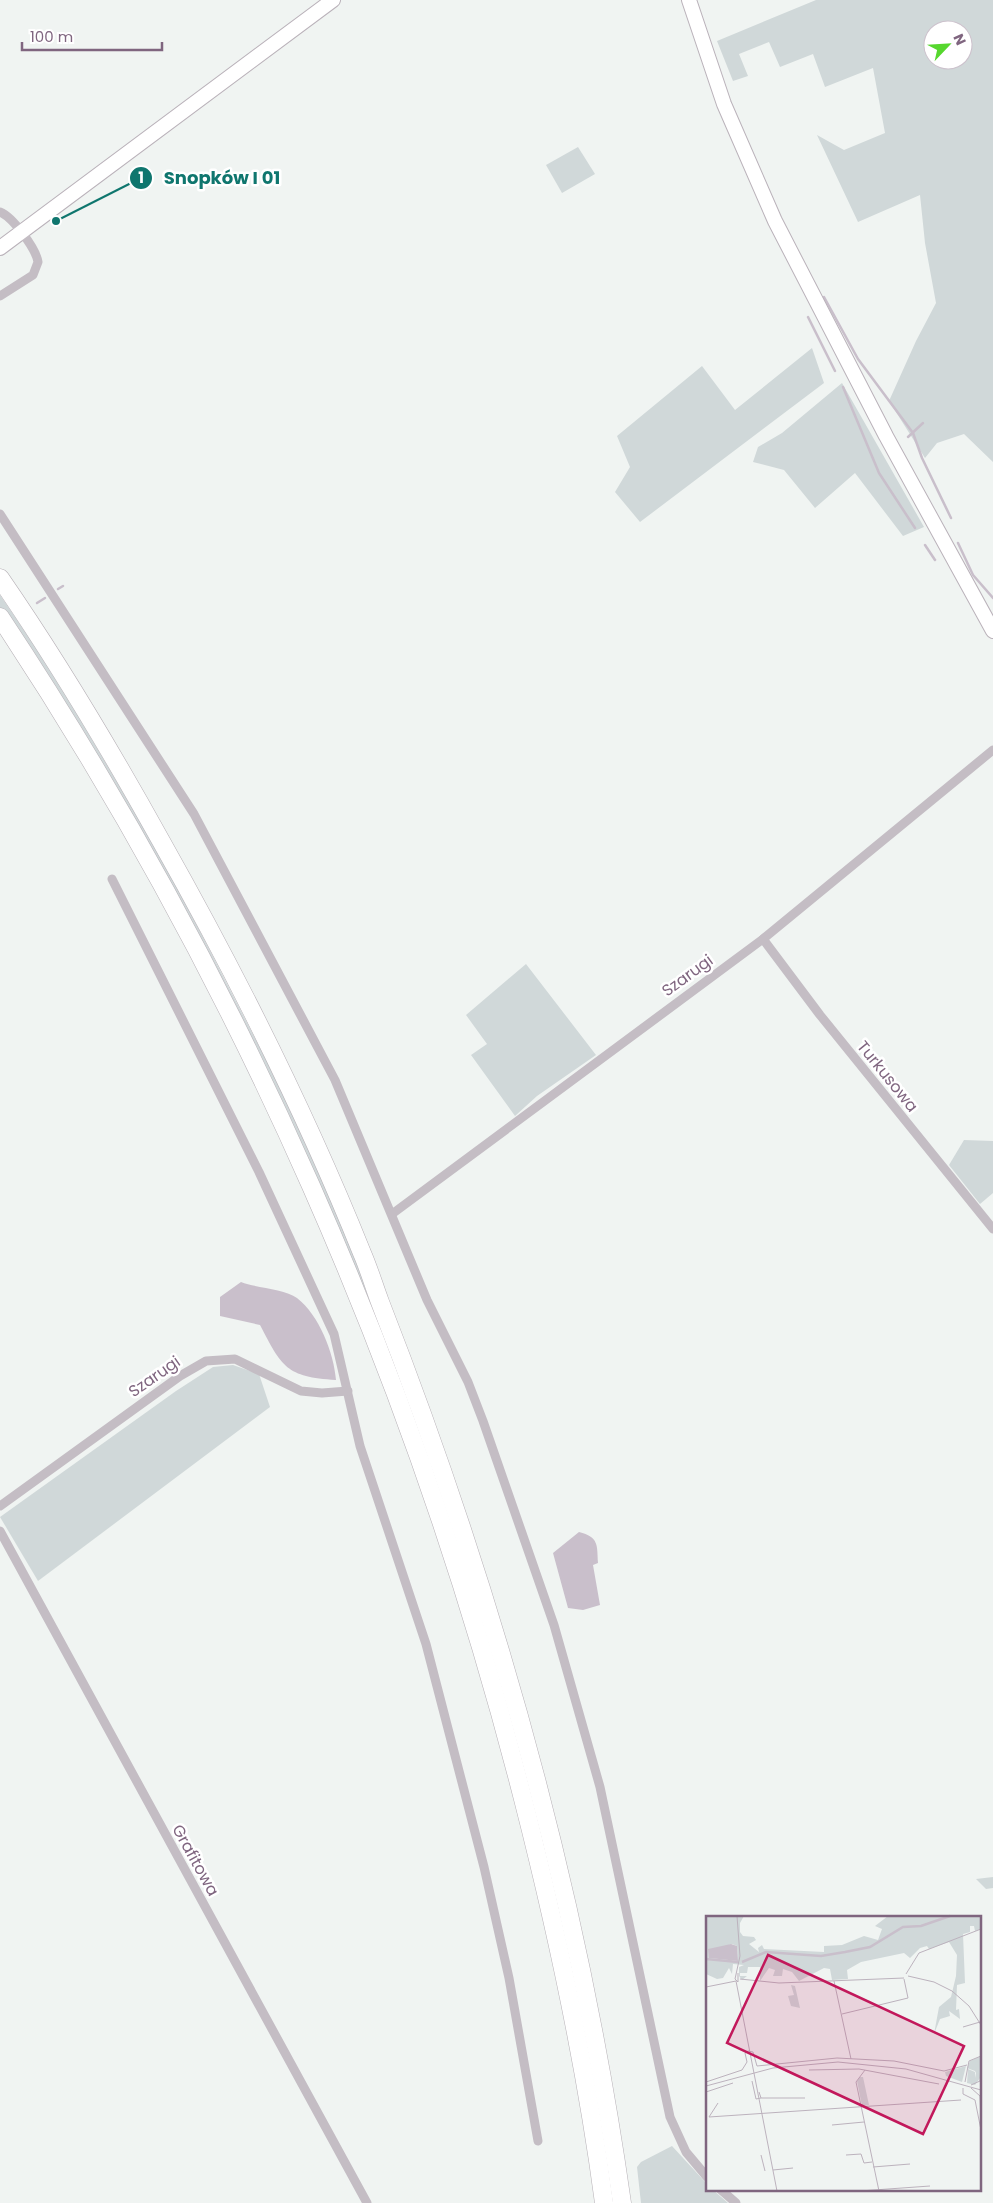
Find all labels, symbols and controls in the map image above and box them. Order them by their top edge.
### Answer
scale bar [22,20,162,52]
north arrow [923,20,973,70]
text: 100 m [30,26,73,47]
text: N [948,31,971,49]
callout: Snopków I 01 [129,161,290,194]
text: Snopków I 01 [164,165,280,190]
text: 1 [138,167,144,188]
street label: Szarugi [657,949,718,1002]
street label: Turkusowa [852,1036,924,1117]
street label: Szarugi [124,1350,185,1403]
street label: Grafitowa [166,1820,225,1900]
inset map [706,1916,980,2190]

